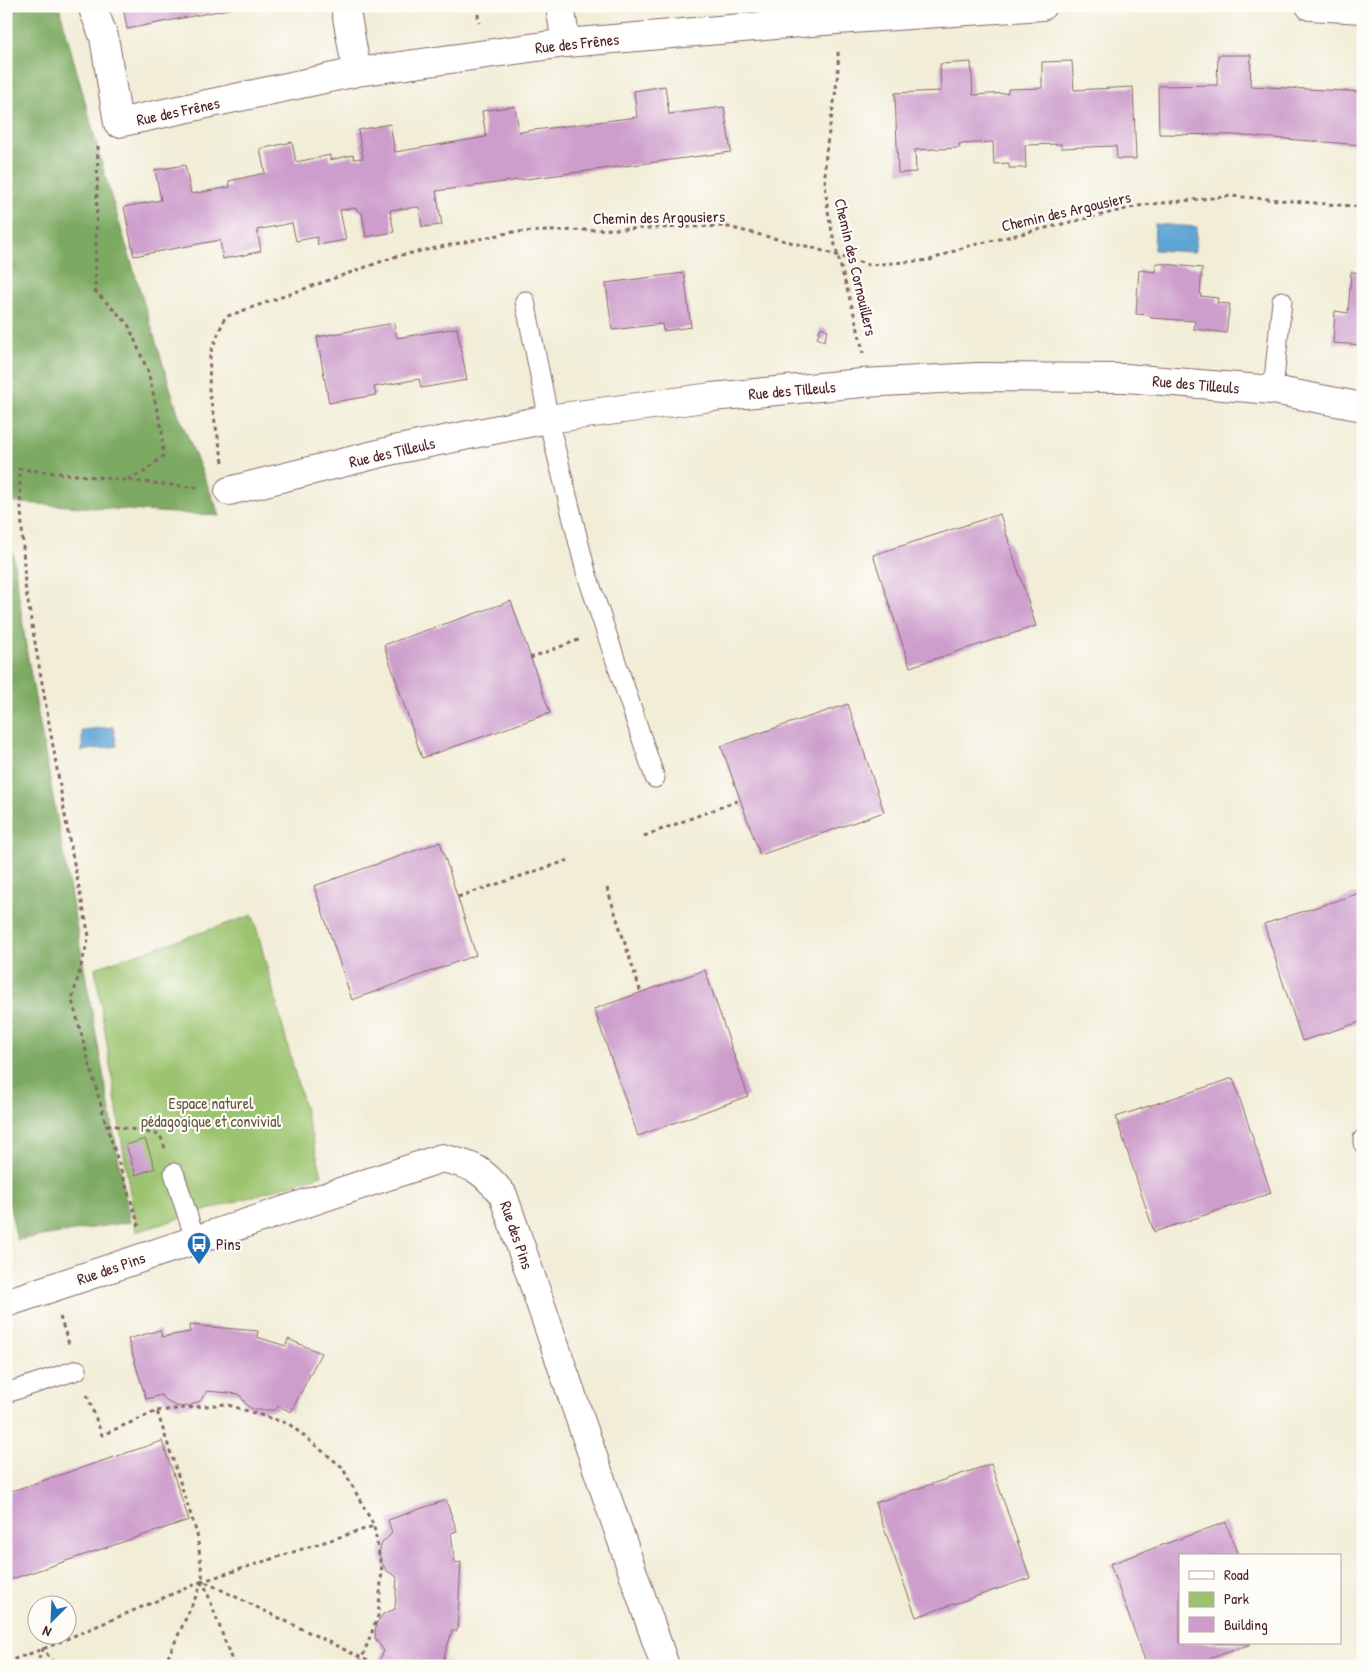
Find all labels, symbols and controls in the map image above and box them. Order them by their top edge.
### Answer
street label: Rue des Frênes [534,28,620,58]
street label: Rue des Frênes [134,91,222,131]
street label: Chemin des Argousiers [999,185,1133,237]
street label: Chemin des Cornouillers [830,196,882,338]
street label: Chemin des Argousiers [593,205,725,229]
street label: Rue des Tilleuls [1152,369,1240,399]
street label: Rue des Tilleuls [748,375,836,405]
street label: Rue des Tilleuls [347,431,437,473]
park label: Espace naturel pédagogique et convivial [141,1092,282,1132]
street label: Rue des Pins [495,1198,539,1272]
bus stop icon: Pins [186,1231,212,1265]
place label: Pins [216,1233,241,1255]
street label: Rue des Pins [74,1246,148,1290]
legend [1179,1554,1342,1644]
text: Road [1224,1564,1249,1585]
text: Park [1224,1588,1249,1609]
north arrow [28,1594,78,1644]
text: Building [1224,1614,1268,1635]
text: N [39,1622,54,1643]

